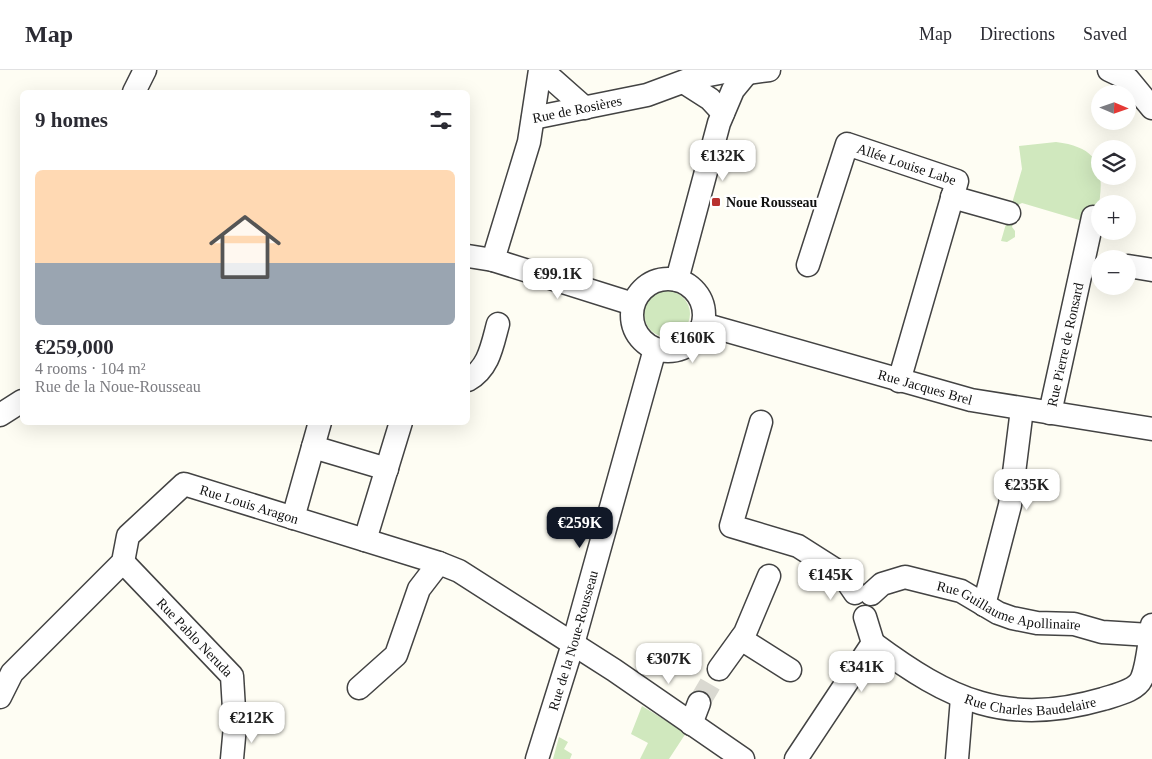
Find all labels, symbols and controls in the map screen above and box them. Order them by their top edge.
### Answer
text: Map [25,21,73,47]
text: Map [919,24,952,44]
text: Directions [980,24,1055,44]
text: Saved [1083,24,1127,44]
north arrow [1091,85,1136,130]
map controls [1091,85,1136,295]
street label: Rue de Rosières [531,93,623,126]
icon: filters [427,106,455,134]
text: 9 homes [35,108,108,132]
pin: €132K [688,140,758,182]
button: layers [1091,140,1136,185]
street label: Allée Louise Labe [855,141,958,188]
text: €132K [701,147,745,164]
place label: Noue Rousseau [726,195,818,210]
button: + [1091,195,1136,240]
marker: Noue Rousseau [710,196,722,208]
icon: home [200,202,290,292]
button: − [1091,250,1136,295]
pin: €99.1K [517,258,599,300]
text: €99.1K [534,265,582,282]
street label: Rue Pierre de Ronsard [1045,281,1086,408]
pin: €160K [658,322,728,364]
text: €160K [671,329,715,346]
text: €259,000 [35,335,114,359]
text: 4 rooms · 104 m² [35,360,146,377]
street label: Rue Jacques Brel [876,367,974,408]
text: Rue de la Noue-Rousseau [35,378,201,395]
pin: €235K [992,468,1062,511]
text: €235K [1005,476,1049,493]
street label: Rue Louis Aragon [198,482,300,527]
pin: €259K [545,506,615,549]
text: €259K [558,514,602,531]
pin: €145K [796,558,866,601]
text: €145K [809,566,853,583]
street label: Rue de la Noue-Rousseau [546,569,601,712]
street label: Rue Guillaume Apollinaire [935,578,1082,634]
street label: Rue Pablo Neruda [154,595,236,680]
pin: €307K [634,642,704,685]
text: €307K [647,650,691,667]
pin: €341K [827,650,897,693]
text: €341K [840,658,884,675]
street label: Rue Charles Baudelaire [962,691,1098,718]
pin: €212K [217,702,287,744]
text: €212K [230,709,274,726]

